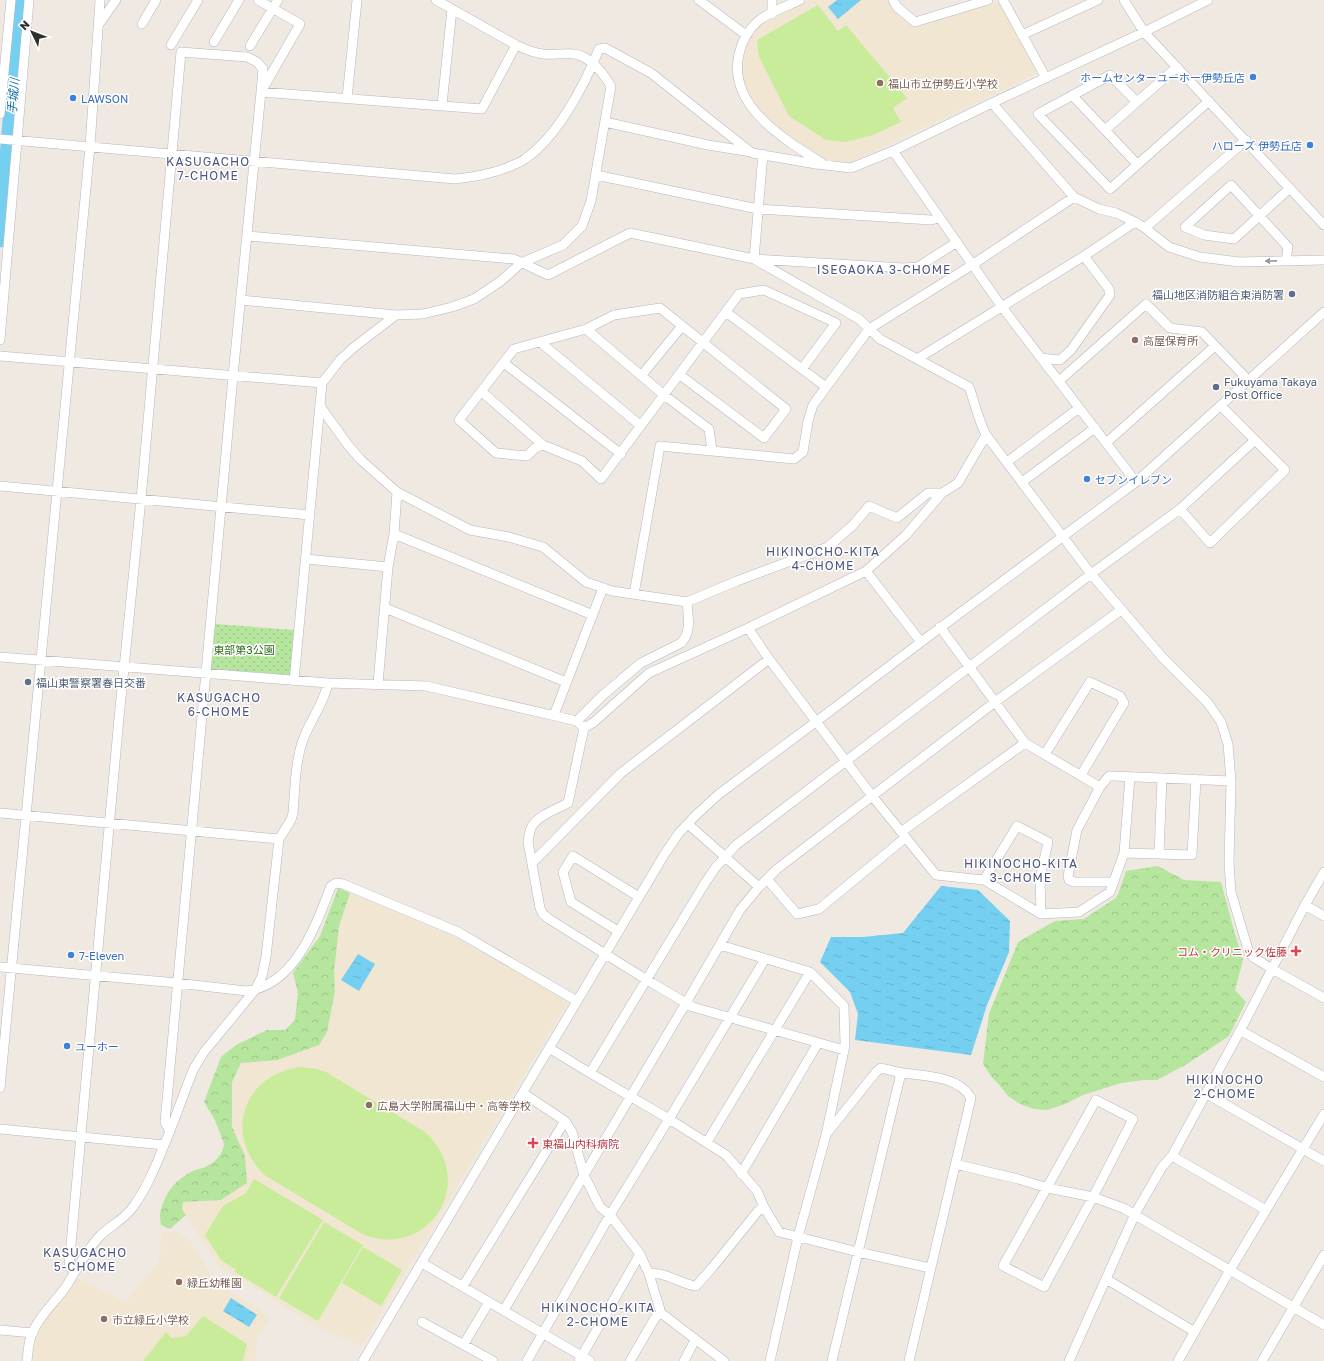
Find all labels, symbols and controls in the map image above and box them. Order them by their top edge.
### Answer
north arrow [12,12,52,52]
text: N [17,17,32,32]
place label: ホームセンターユーホー伊勢丘店 [1080,71,1245,84]
marker: ホームセンターユーホー伊勢丘店 [1248,72,1258,82]
water label: 手城川 [4,75,22,115]
place label: 福山市立伊勢丘小学校 [888,77,998,90]
marker: 福山市立伊勢丘小学校 [875,78,885,88]
place label: LAWSON [81,92,128,105]
marker: LAWSON [68,93,78,103]
place label: ハローズ 伊勢丘店 [1212,139,1302,152]
marker: ハローズ 伊勢丘店 [1305,140,1315,150]
district label: KASUGACHO 7-CHOME [166,154,250,183]
one-way arrow [1264,258,1277,264]
district label: ISEGAOKA 3-CHOME [817,262,951,277]
place label: 福山地区消防組合東消防署 [1152,288,1284,301]
marker: 福山地区消防組合東消防署 [1287,289,1297,299]
place label: 高屋保育所 [1143,334,1199,347]
marker: 高屋保育所 [1130,335,1140,345]
place label: Fukuyama Takaya Post Office [1224,375,1317,401]
marker: Fukuyama Takaya Post Office [1211,382,1221,392]
place label: セブンイレブン [1095,473,1172,486]
marker: セブンイレブン [1082,474,1092,484]
district label: HIKINOCHO-KITA 4-CHOME [766,544,880,573]
park label: 東部第3公園 [213,643,275,656]
place label: 福山東警察署春日交番 [36,676,146,689]
marker: 福山東警察署春日交番 [23,677,33,687]
district label: KASUGACHO 6-CHOME [177,690,261,719]
district label: HIKINOCHO-KITA 3-CHOME [964,856,1078,885]
place label: コム・クリニック佐藤 [1177,945,1287,958]
marker: コム・クリニック佐藤 [1290,945,1302,957]
place label: 7-Eleven [79,949,124,962]
marker: 7-Eleven [66,950,76,960]
place label: ユーホー [75,1040,119,1053]
marker: ユーホー [62,1041,72,1051]
district label: HIKINOCHO 2-CHOME [1186,1072,1264,1101]
place label: 広島大学附属福山中・高等学校 [377,1099,531,1112]
marker: 広島大学附属福山中・高等学校 [364,1100,374,1110]
marker: 東福山内科病院 [527,1137,539,1149]
place label: 東福山内科病院 [542,1137,619,1150]
district label: KASUGACHO 5-CHOME [43,1245,127,1274]
place label: 緑丘幼稚園 [187,1276,242,1289]
marker: 緑丘幼稚園 [174,1277,184,1287]
district label: HIKINOCHO-KITA 2-CHOME [541,1300,655,1329]
place label: 市立緑丘小学校 [112,1313,189,1326]
marker: 市立緑丘小学校 [99,1314,109,1324]

